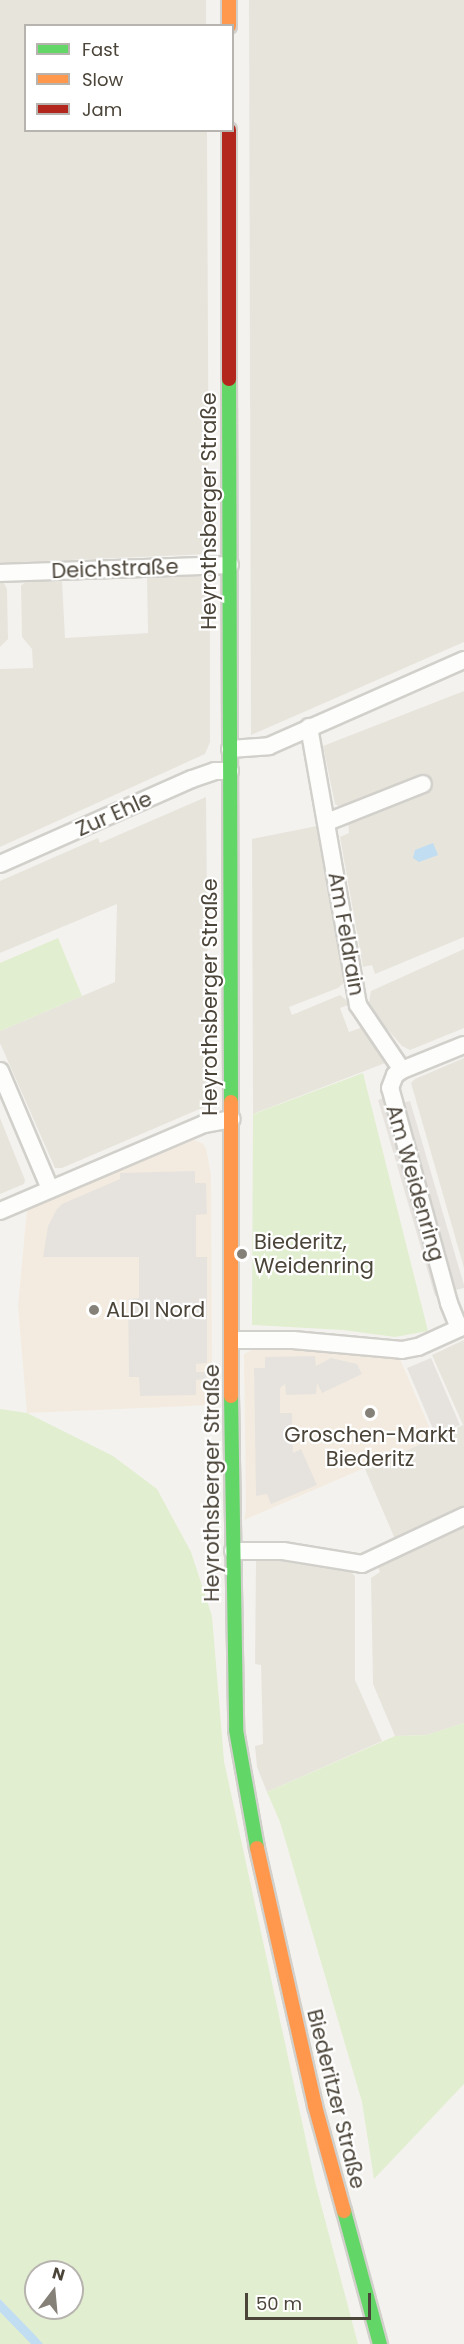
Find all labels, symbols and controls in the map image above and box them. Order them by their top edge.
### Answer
legend [24,24,234,132]
text: Fast [82,37,119,62]
text: Slow [82,67,123,92]
text: Jam [82,97,122,122]
street label: Heyrothsberger Straße [196,392,222,630]
street label: Deichstraße [51,554,179,584]
street label: Zur Ehle [72,786,156,842]
street label: Am Feldrain [323,870,369,998]
street label: Heyrothsberger Straße [197,878,223,1116]
street label: Am Weidenring [381,1102,449,1264]
place label: Biederitz, Weidenring [254,1229,374,1279]
marker: Biederitz, Weidenring [235,1247,249,1261]
place label: ALDI Nord [106,1297,205,1323]
marker: ALDI Nord [87,1303,101,1317]
street label: Heyrothsberger Straße [199,1364,225,1602]
marker: Groschen-Markt Biederitz [363,1406,377,1420]
place label: Groschen-Markt Biederitz [284,1422,456,1472]
street label: Biederitzer Straße [301,2007,371,2191]
north arrow [24,2260,84,2320]
text: N [50,2261,68,2287]
scale bar [248,2281,374,2319]
text: 50 m [256,2291,302,2316]

